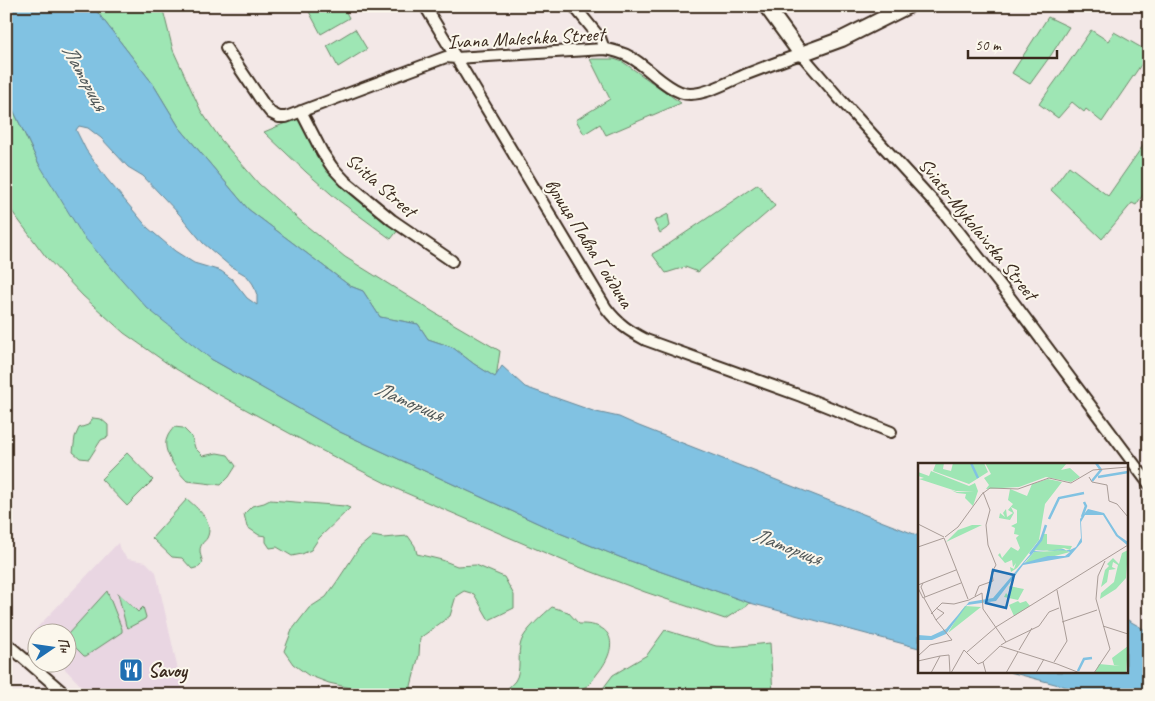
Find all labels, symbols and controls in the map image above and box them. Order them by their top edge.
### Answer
street label: Ivana Maleshka Street [447,21,608,55]
scale bar [968,28,1056,60]
text: 50 m [975,36,1002,55]
water label: Латориця [56,39,115,117]
street label: Svitla Street [340,147,424,225]
street label: Sviato-Mykolaivska Street [913,153,1045,308]
street label: вулиця Павла Ґойдича [539,174,640,314]
water label: Латориця [371,375,449,428]
inset map [918,463,1128,674]
water label: Латориця [749,521,827,572]
north arrow [28,624,78,674]
text: Пн [54,636,74,655]
restaurant icon: Savoy [118,657,144,683]
place label: Savoy [148,658,189,684]

